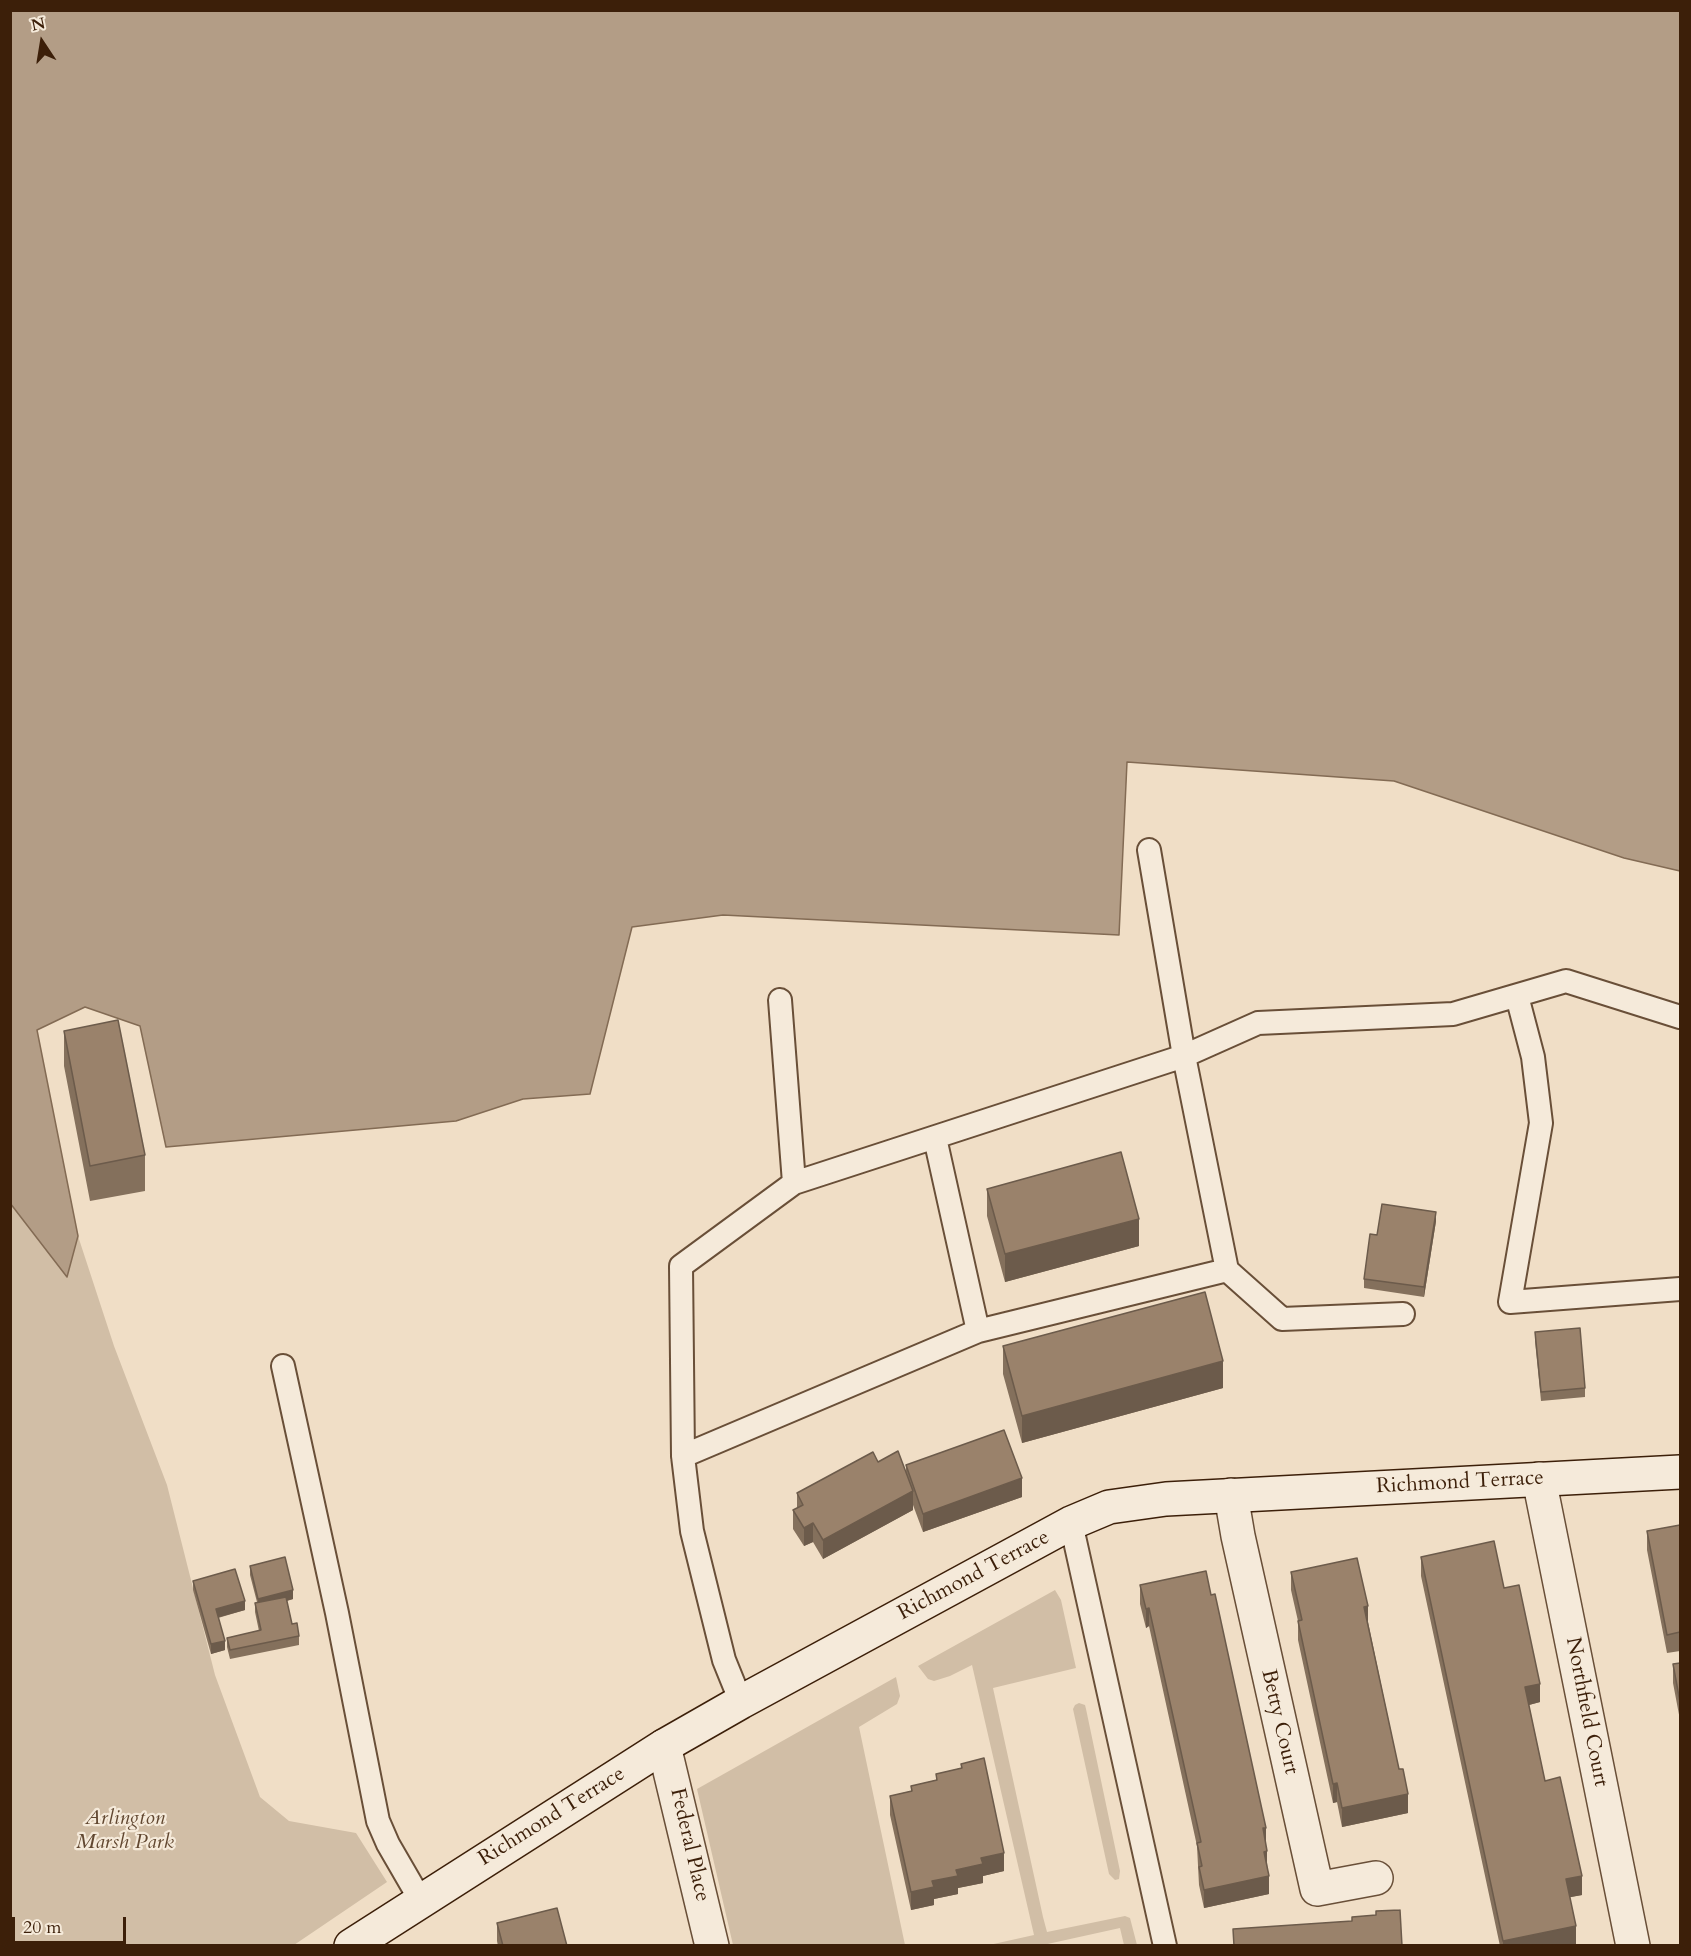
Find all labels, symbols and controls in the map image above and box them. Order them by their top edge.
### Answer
north arrow [12,12,72,72]
text: N [29,12,47,37]
street label: Richmond Terrace [1376,1466,1544,1500]
street label: Richmond Terrace [894,1525,1054,1627]
street label: Northfield Court [1559,1635,1613,1789]
street label: Betty Court [1255,1667,1303,1777]
street label: Richmond Terrace [474,1762,630,1872]
street label: Federal Place [664,1786,714,1904]
park label: Arlington Marsh Park [76,1806,174,1856]
scale bar [15,1905,129,1943]
text: 20 m [23,1915,62,1940]

